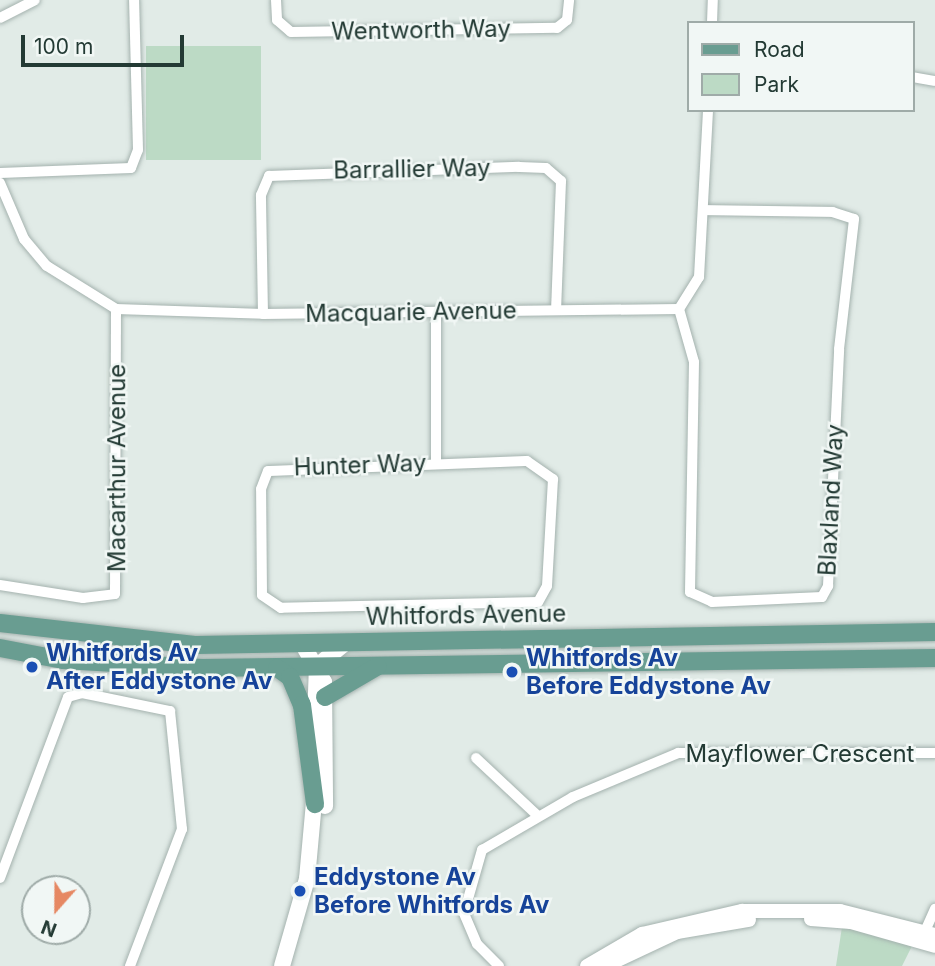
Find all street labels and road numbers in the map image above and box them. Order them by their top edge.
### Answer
street label: Wentworth Way [331,14,511,46]
street label: Barrallier Way [333,153,491,185]
street label: Macquarie Avenue [305,296,517,328]
street label: Macarthur Avenue [103,364,131,572]
street label: Blaxland Way [813,423,849,577]
street label: Hunter Way [293,448,427,482]
street label: Whitfords Avenue [365,599,567,631]
street label: Mayflower Crescent [686,740,914,768]

